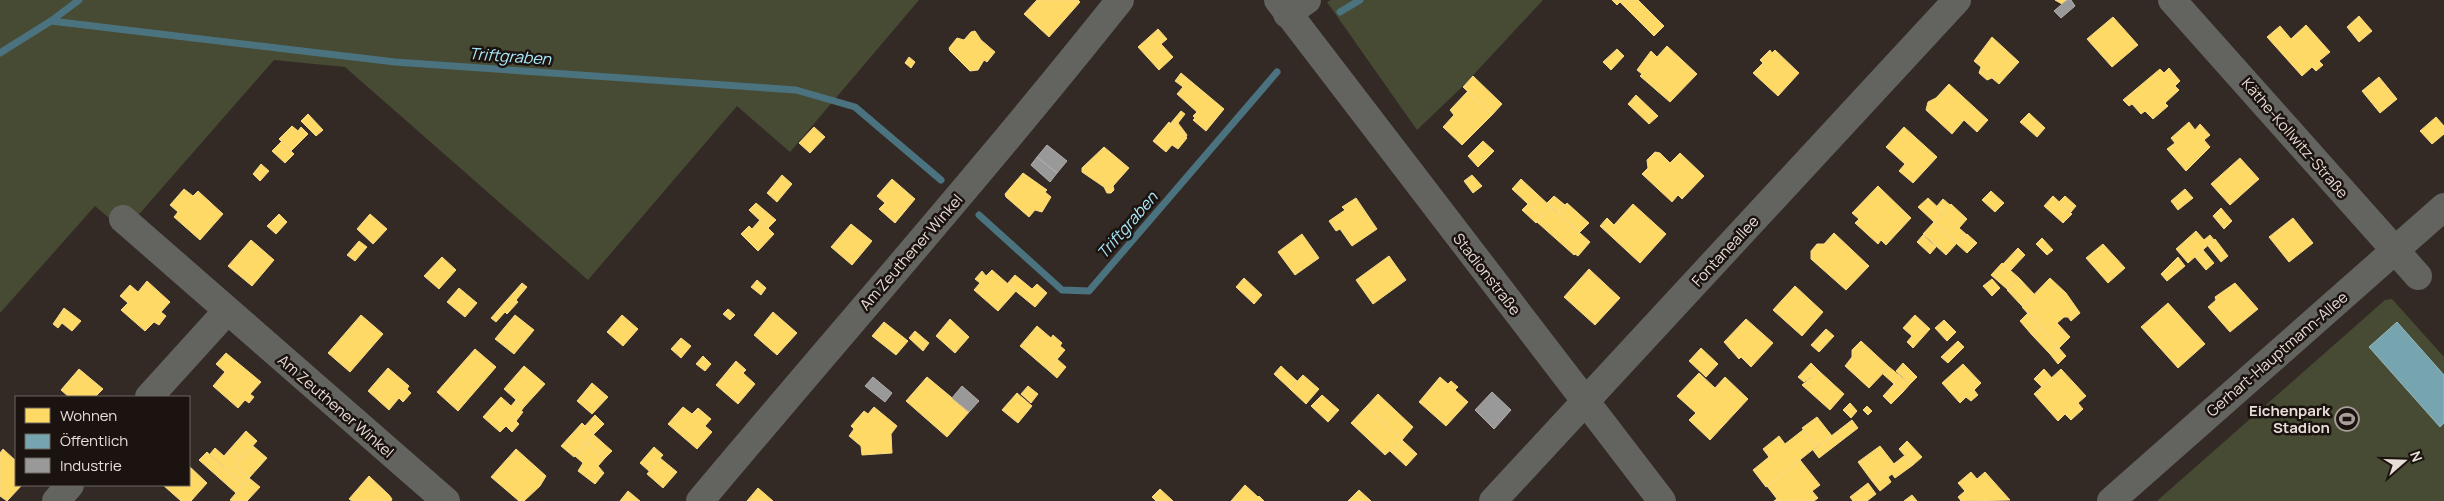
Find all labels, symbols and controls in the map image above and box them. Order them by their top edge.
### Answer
water label: Triftgraben [468,42,552,70]
street label: Käthe-Kollwitz-Straße [2237,73,2353,203]
water label: Triftgraben [1092,186,1163,263]
street label: Am Zeuthener Winkel [855,190,967,314]
street label: Fontaneallee [1687,211,1763,291]
street label: Stadionstraße [1448,229,1526,320]
street label: Gerhart-Hauptmann-Allee [2202,287,2352,421]
street label: Am Zeuthener Winkel [274,350,398,462]
legend [15,396,190,486]
place label: Eichenpark Stadion [2249,400,2331,438]
text: Wohnen [60,405,117,426]
sports icon: Eichenpark Stadion [2334,406,2360,432]
text: Öffentlich [60,430,128,451]
north arrow [2379,436,2429,486]
text: N [2406,448,2427,464]
text: Industrie [60,455,122,476]

